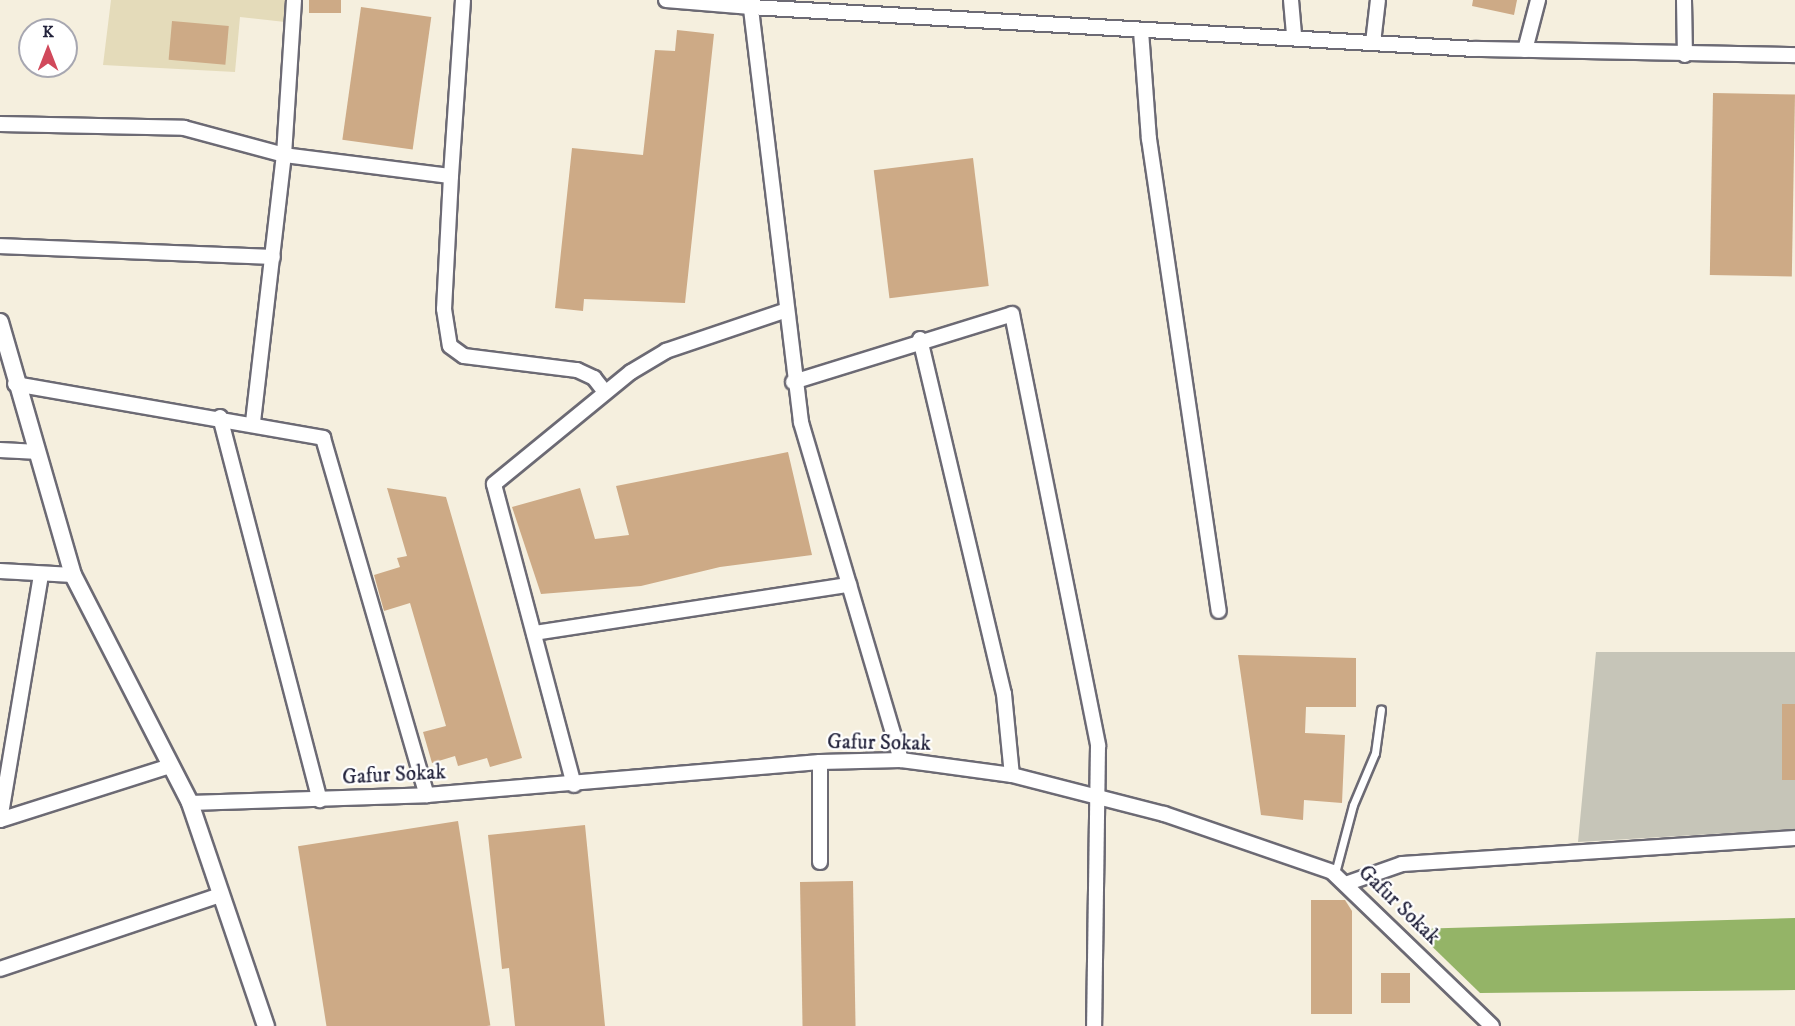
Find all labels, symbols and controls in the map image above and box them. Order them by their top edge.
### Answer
north arrow [18,18,78,78]
text: K [42,22,54,42]
street label: Gafur Sokak [827,729,931,757]
street label: Gafur Sokak [342,760,446,790]
street label: Gafur Sokak [1353,860,1445,950]

